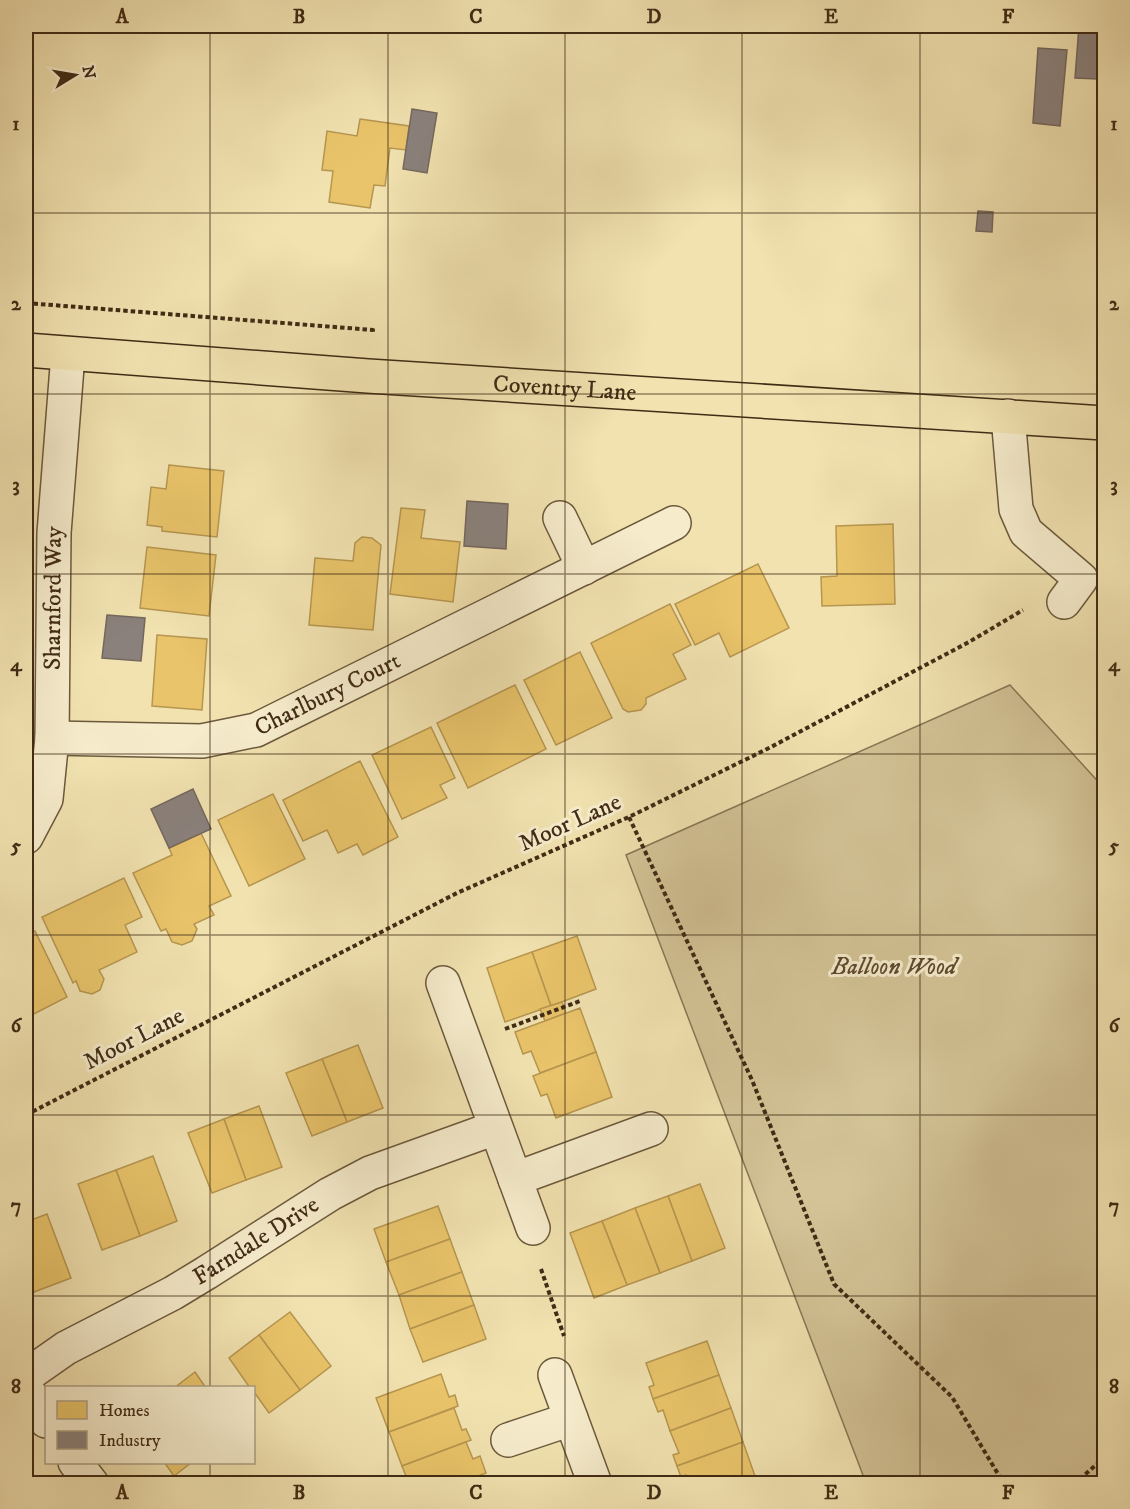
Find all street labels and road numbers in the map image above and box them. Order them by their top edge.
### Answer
street label: Coventry Lane [492,369,637,408]
street label: Sharnford Way [38,524,70,670]
street label: Charlbury Court [250,646,406,743]
street label: Moor Lane [514,787,626,859]
street label: Moor Lane [79,1001,189,1077]
street label: Farndale Drive [188,1190,325,1292]

